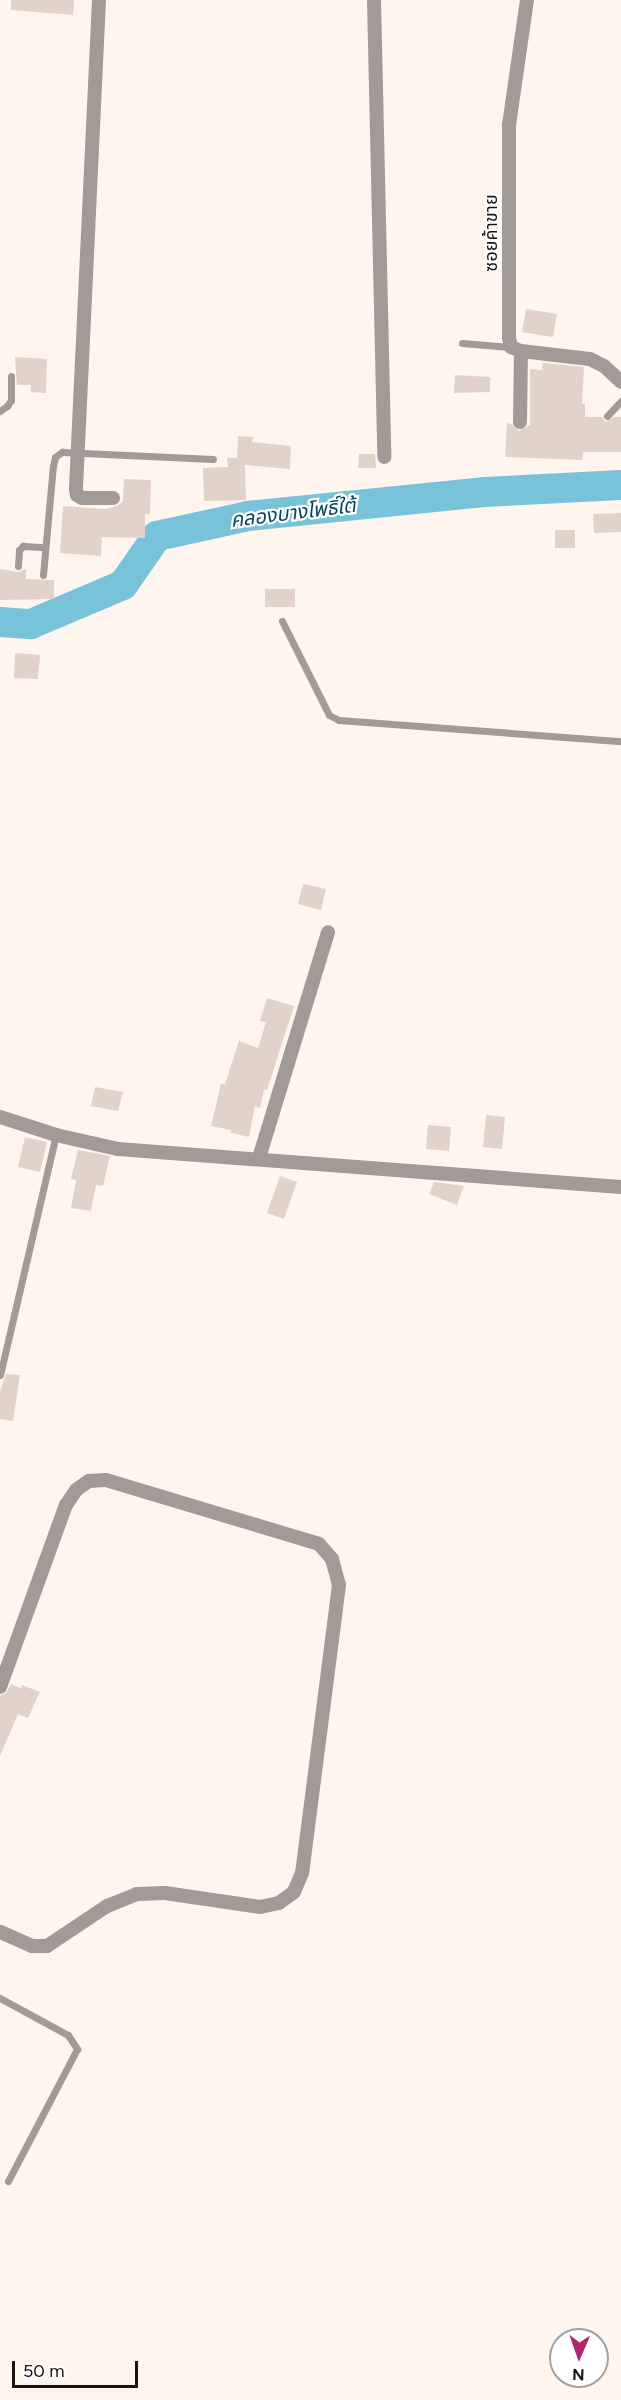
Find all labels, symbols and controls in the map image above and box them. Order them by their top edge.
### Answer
street label: ซอยค้าขาย [480,194,502,272]
water label: คลองบางโพธิ์ใต้ [229,493,357,533]
north arrow [549,2328,609,2388]
scale bar [15,2349,141,2387]
text: 50 m [23,2360,65,2382]
text: N [572,2365,585,2384]

